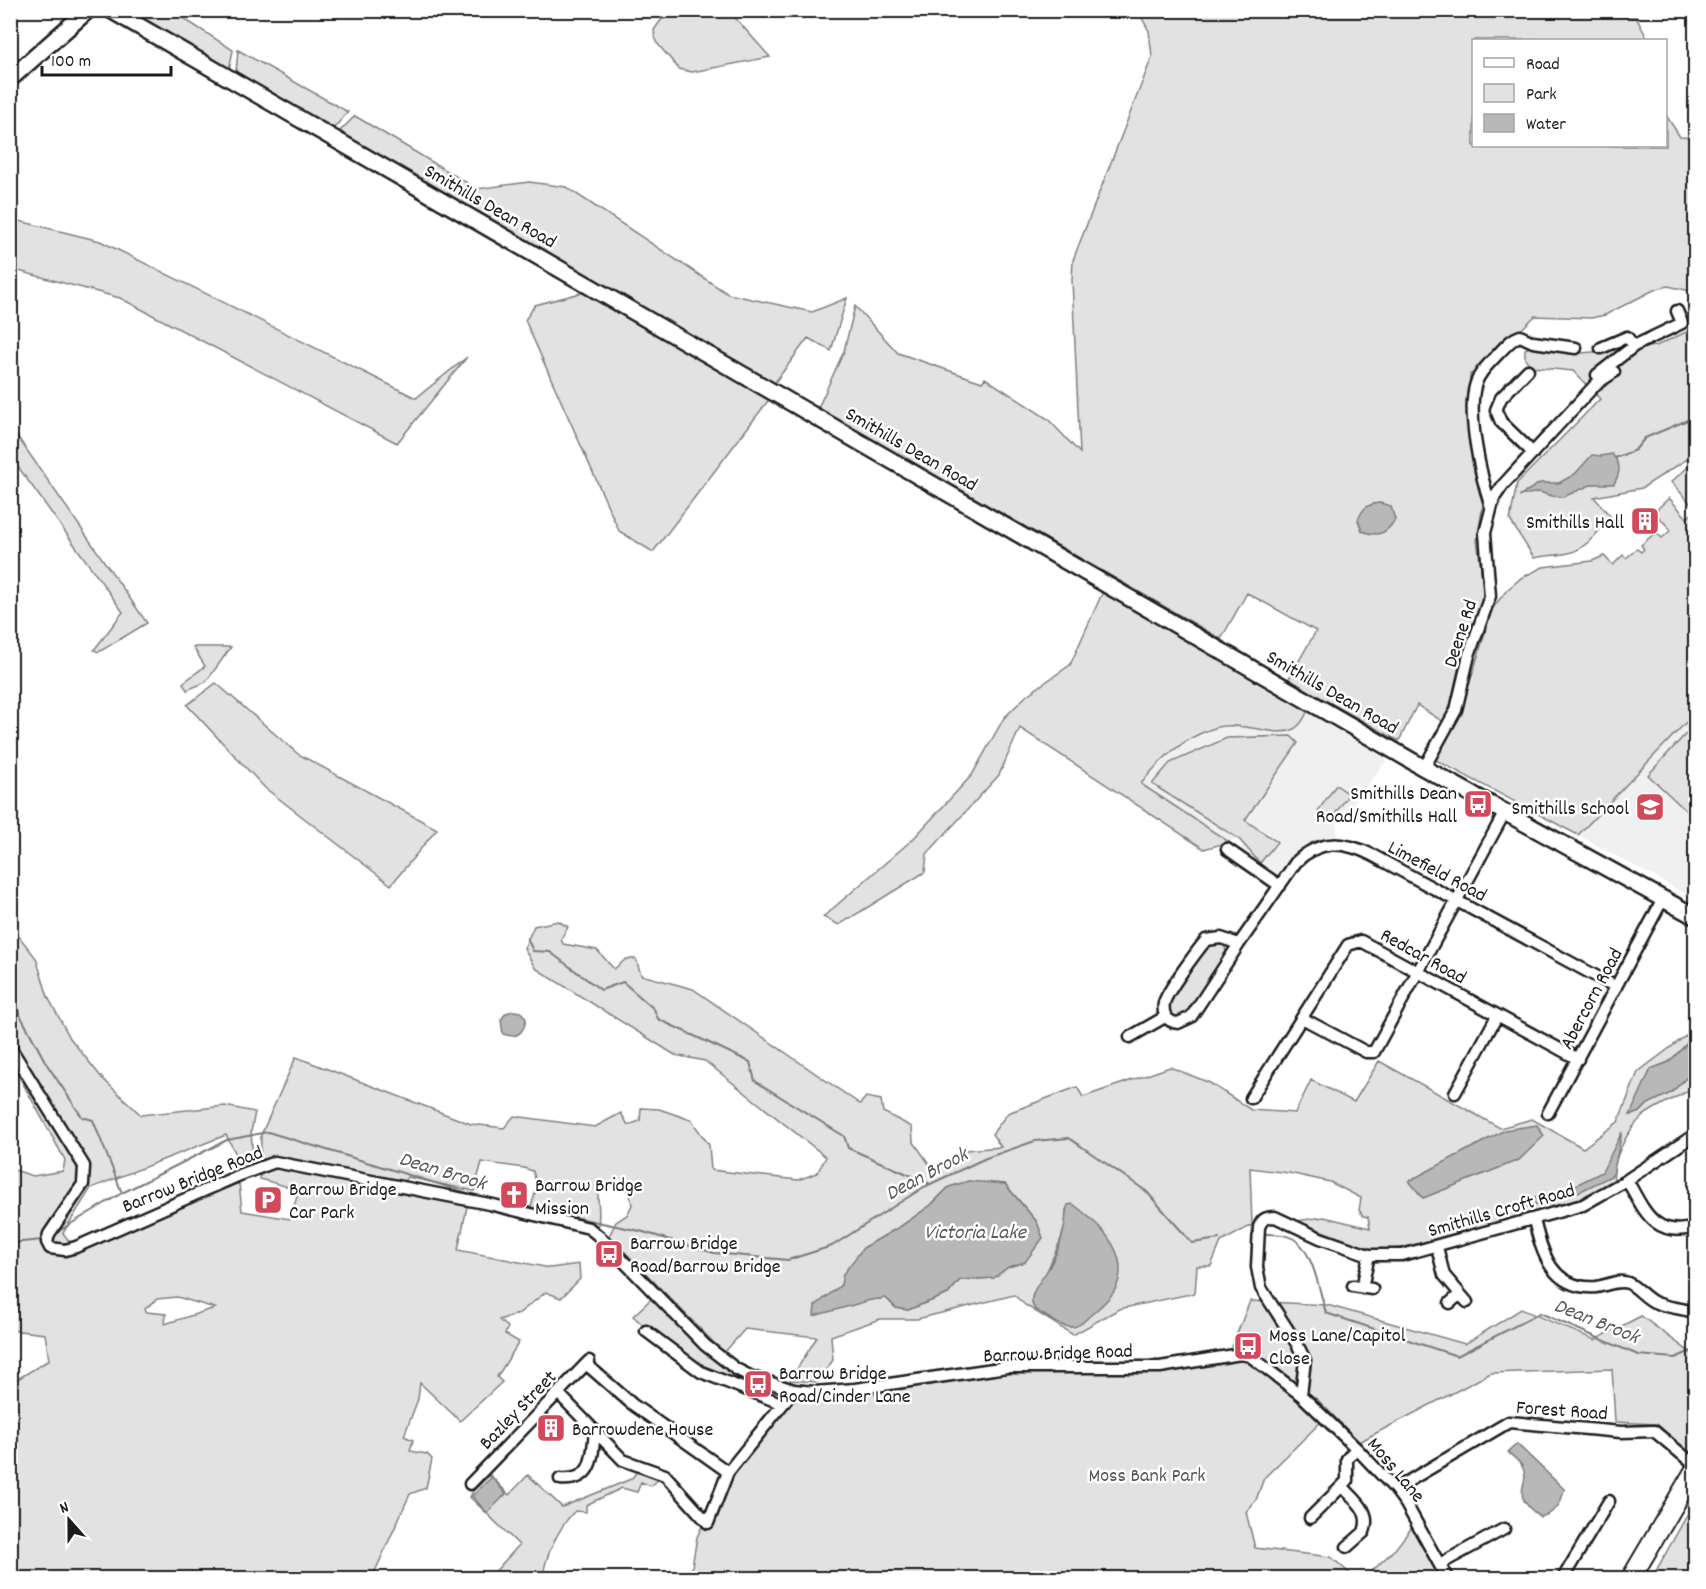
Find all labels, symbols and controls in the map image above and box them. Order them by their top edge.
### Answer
scale bar [42,39,171,77]
legend [1472,39,1667,147]
text: 100 m [51,50,91,75]
text: Road [1526,53,1560,78]
text: Park [1526,83,1557,108]
text: Water [1526,113,1566,138]
street label: Smithills Dean Road [418,158,561,257]
street label: Smithills Dean Road [839,401,982,500]
building icon: Smithills Hall [1629,505,1661,537]
place label: Smithills Hall [1526,510,1624,538]
street label: Deene Rd [1438,596,1486,671]
street label: Smithills Dean Road [1260,644,1403,743]
place label: Smithills Dean Road/Smithills Hall [1316,781,1457,832]
bus stop icon: Smithills Dean Road/Smithills Hall [1462,788,1494,820]
school or university icon: Smithills School [1634,791,1666,823]
place label: Smithills School [1511,796,1629,824]
street label: Limefield Road [1382,835,1491,910]
street label: Redcar Road [1374,922,1471,993]
street label: Abercorn Road [1554,944,1631,1055]
street label: Barrow Bridge Road [119,1140,268,1222]
water label: Dean Brook [881,1140,976,1210]
water label: Dean Brook [395,1145,492,1201]
place label: Barrow Bridge Mission [535,1173,643,1224]
place label: Barrow Bridge Car Park [289,1177,397,1228]
street label: Smithills Croft Road [1425,1178,1579,1246]
church icon: Barrow Bridge Mission [498,1179,530,1211]
parking icon: Barrow Bridge Car Park [252,1184,284,1216]
water label: Victoria Lake [924,1219,1028,1249]
place label: Barrow Bridge Road/Barrow Bridge [630,1231,781,1282]
bus stop icon: Barrow Bridge Road/Barrow Bridge [593,1238,625,1270]
water label: Dean Brook [1549,1292,1645,1354]
place label: Moss Lane/Capitol Close [1269,1323,1406,1374]
bus stop icon: Moss Lane/Capitol Close [1232,1330,1264,1362]
street label: Barrow Bridge Road [983,1338,1133,1372]
place label: Barrow Bridge Road/Cinder Lane [779,1361,911,1412]
street label: Bazley Street [474,1365,564,1457]
bus stop icon: Barrow Bridge Road/Cinder Lane [742,1368,774,1400]
street label: Forest Road [1515,1395,1609,1429]
building icon: Barrowdene House [535,1412,567,1444]
place label: Barrowdene House [572,1417,713,1445]
street label: Moss Lane [1359,1432,1431,1510]
park label: Moss Bank Park [1089,1463,1206,1491]
north arrow [39,1490,99,1550]
text: N [57,1496,72,1520]

